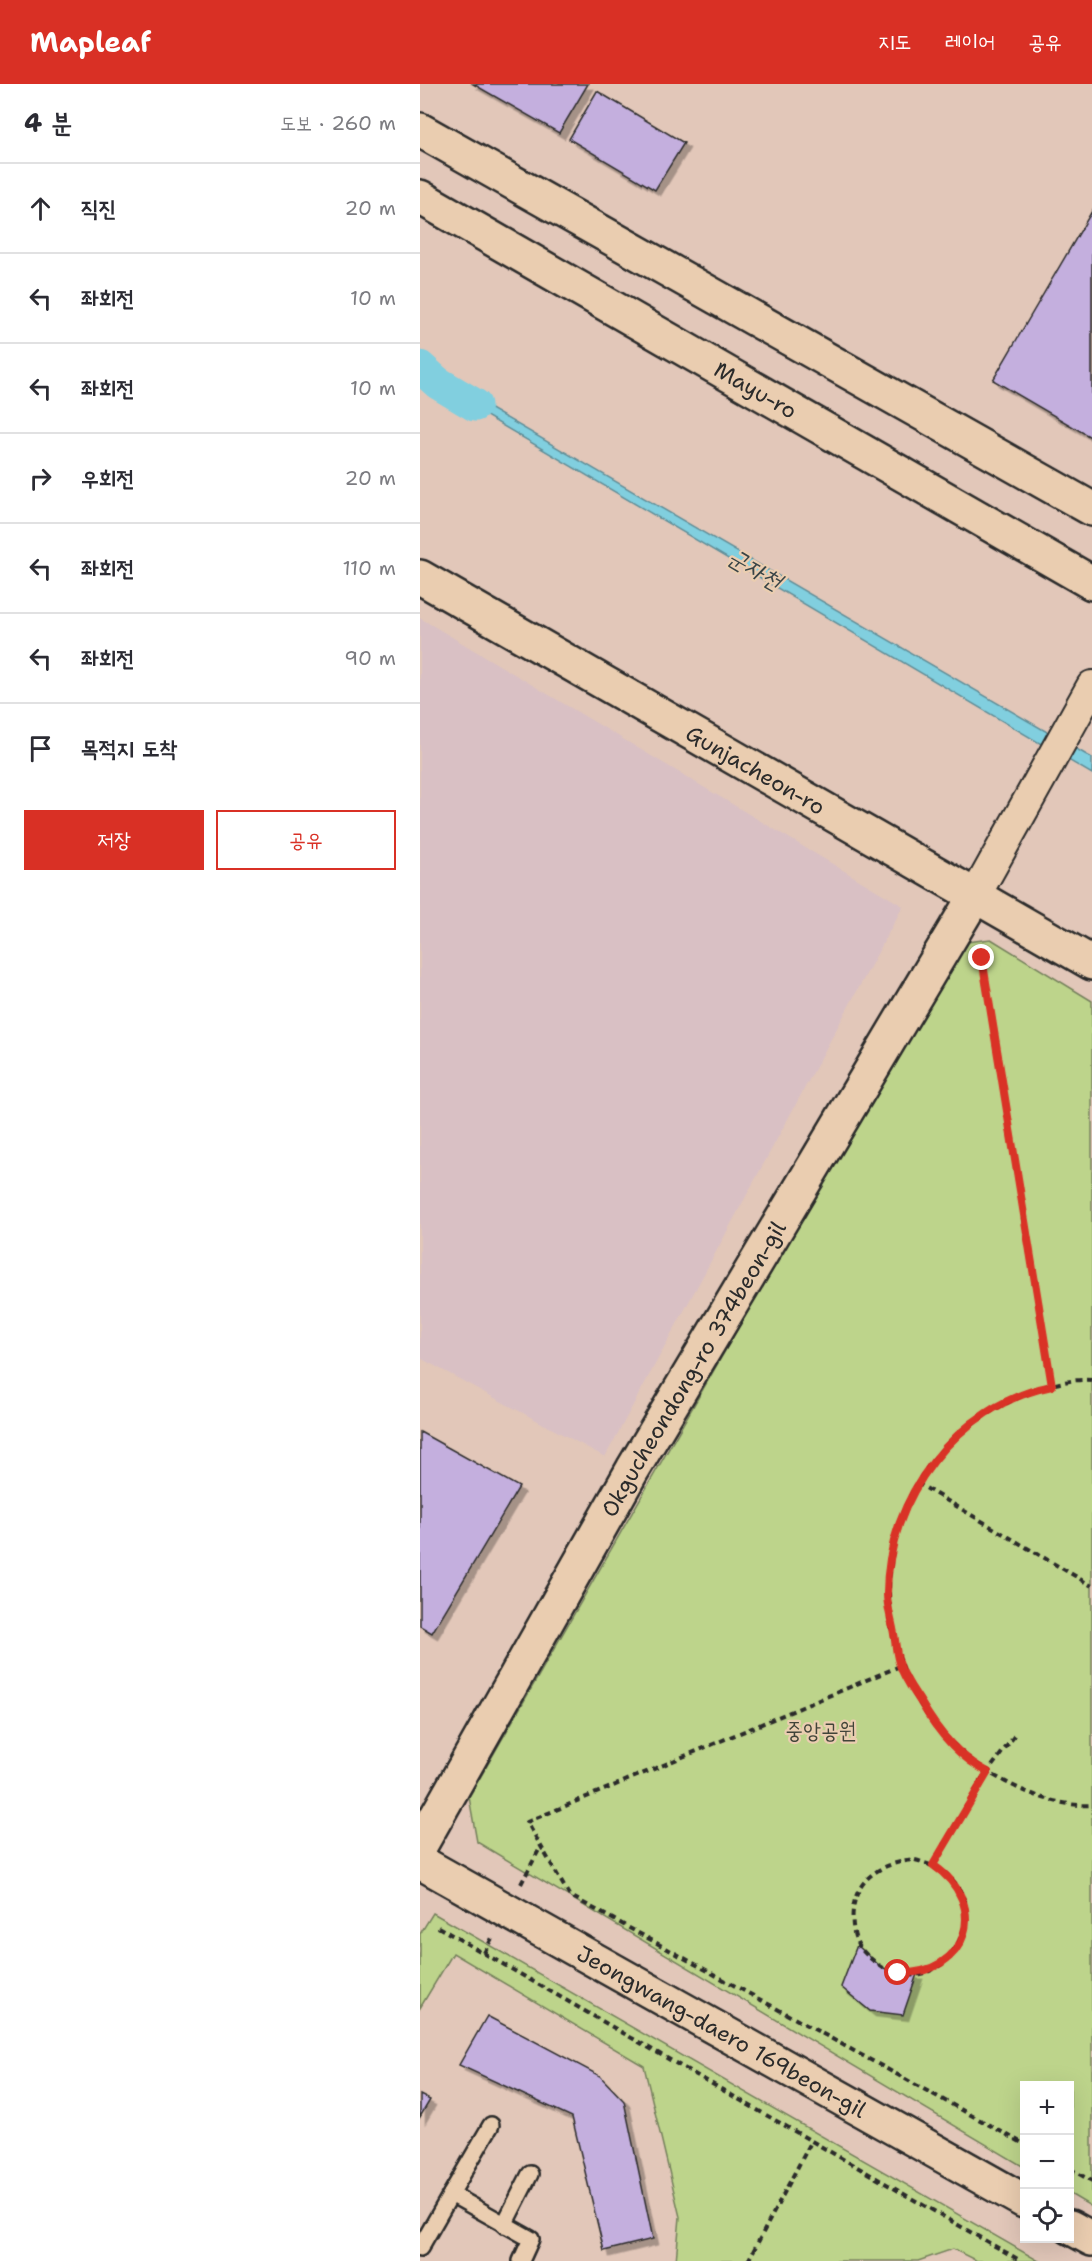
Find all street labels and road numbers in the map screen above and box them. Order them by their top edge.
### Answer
street label: Mayu-ro [709,355,802,425]
street label: Gunjacheon-ro [681,718,830,821]
street label: Okgucheondong-ro 374beon-gil [595,1215,793,1522]
street label: Jeongwang-daero 169beon-gil [572,1939,872,2124]

